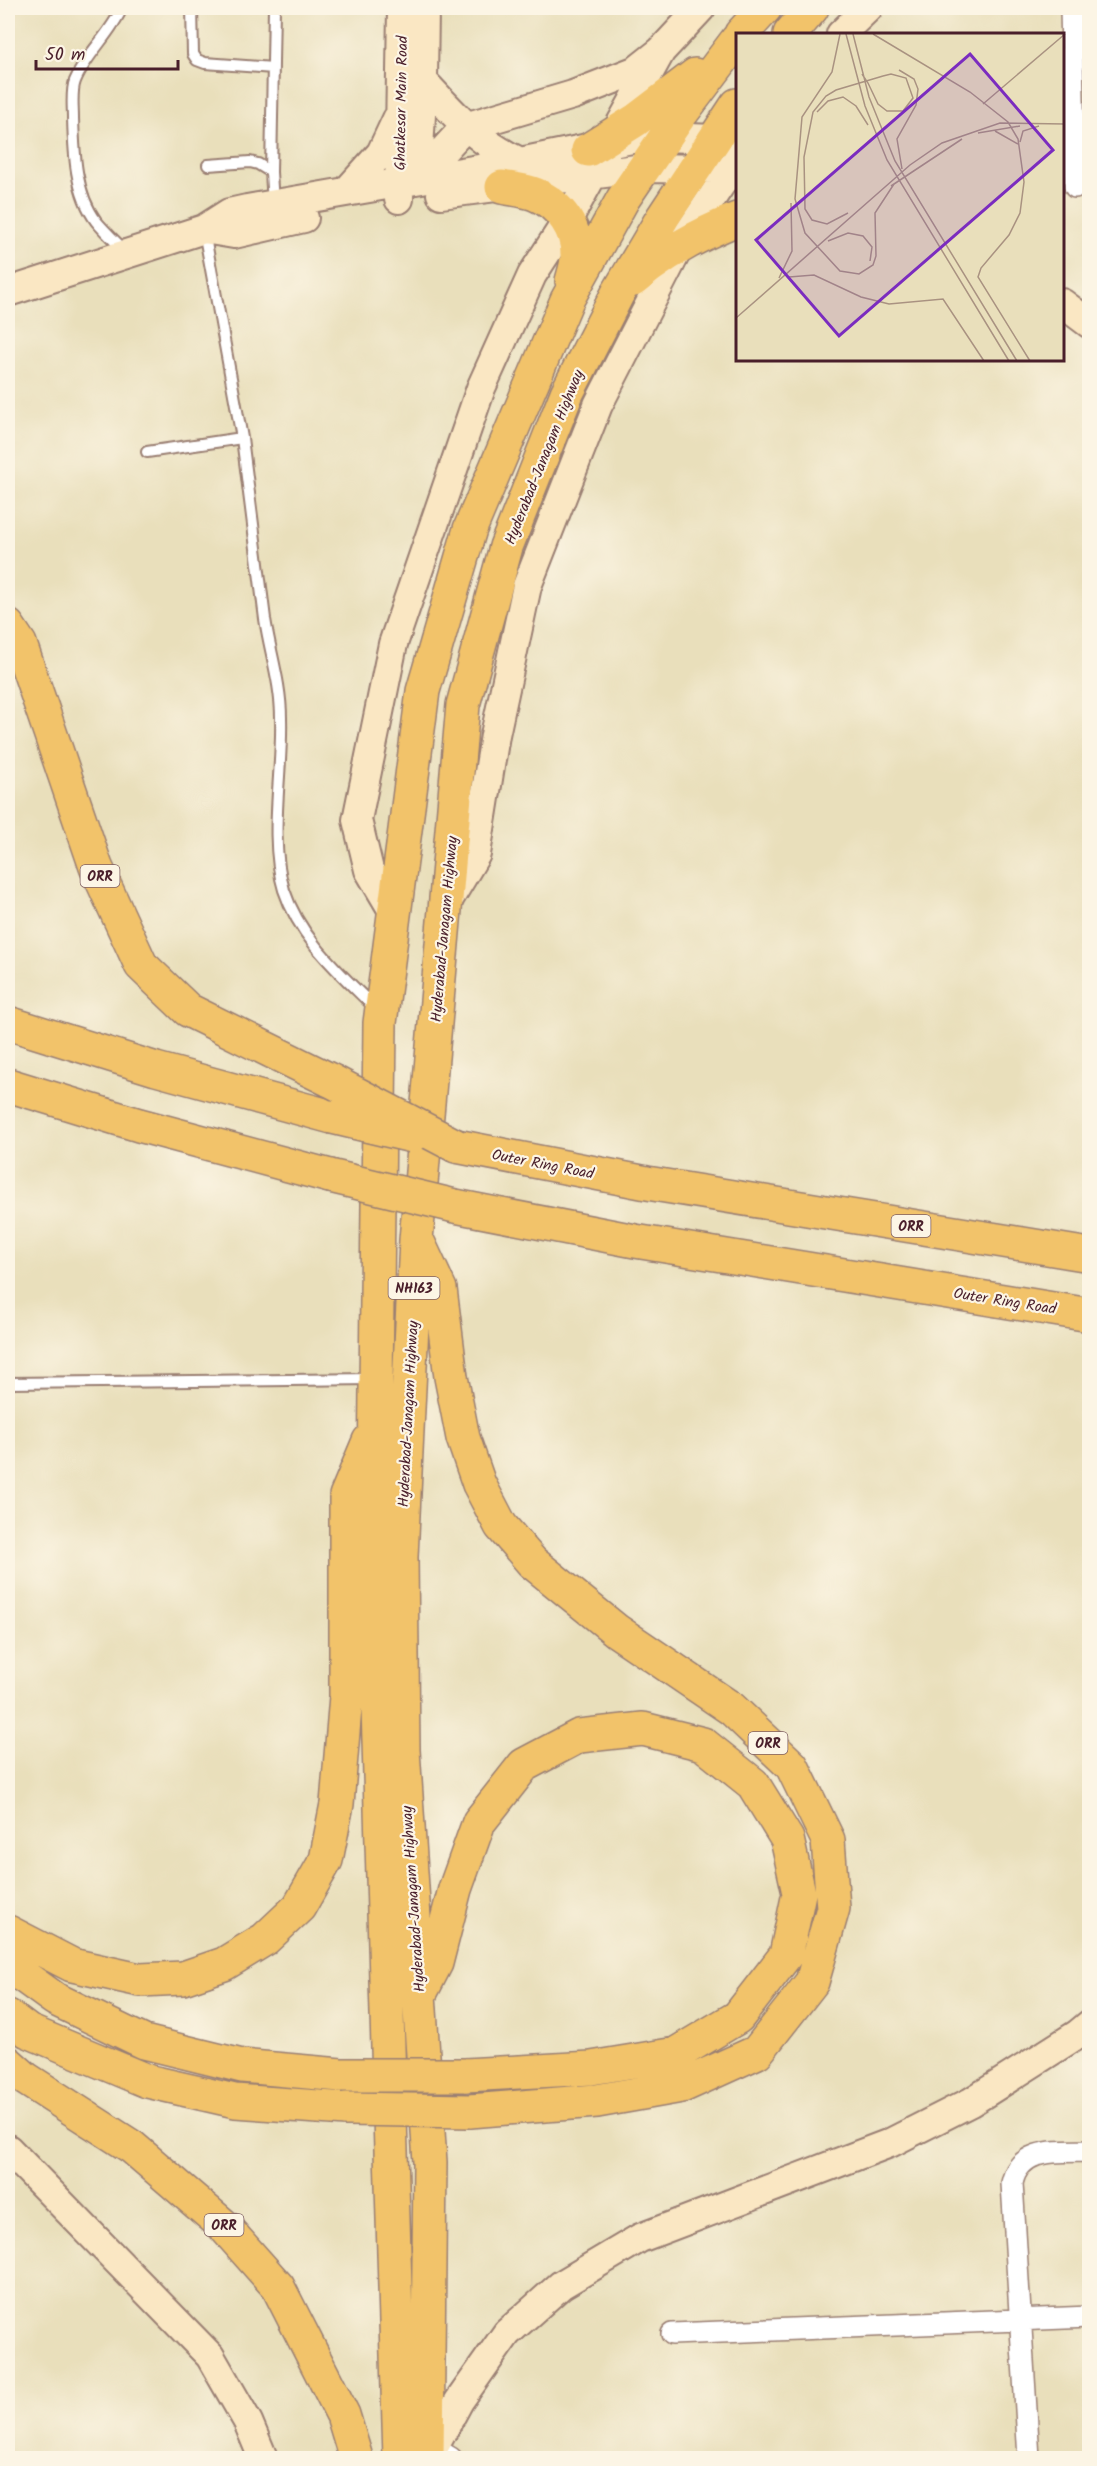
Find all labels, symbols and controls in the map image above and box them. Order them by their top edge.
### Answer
scale bar [36,33,178,71]
inset map [736,33,1064,362]
street label: Ghatkesar Main Road [389,35,415,171]
text: 50 m [45,41,85,70]
street label: Hyderabad-Janagam Highway [499,365,591,548]
street label: Hyderabad-Janagam Highway [425,834,465,1023]
road number: ORR [80,865,120,887]
street label: Outer Ring Road [490,1143,596,1187]
road number: ORR [892,1215,930,1237]
road number: NH163 [388,1277,440,1299]
street label: Outer Ring Road [952,1282,1058,1322]
street label: Hyderabad-Janagam Highway [392,1319,426,1508]
road number: ORR [748,1732,788,1754]
street label: Hyderabad-Janagam Highway [395,1804,432,1993]
road number: ORR [204,2214,244,2236]

